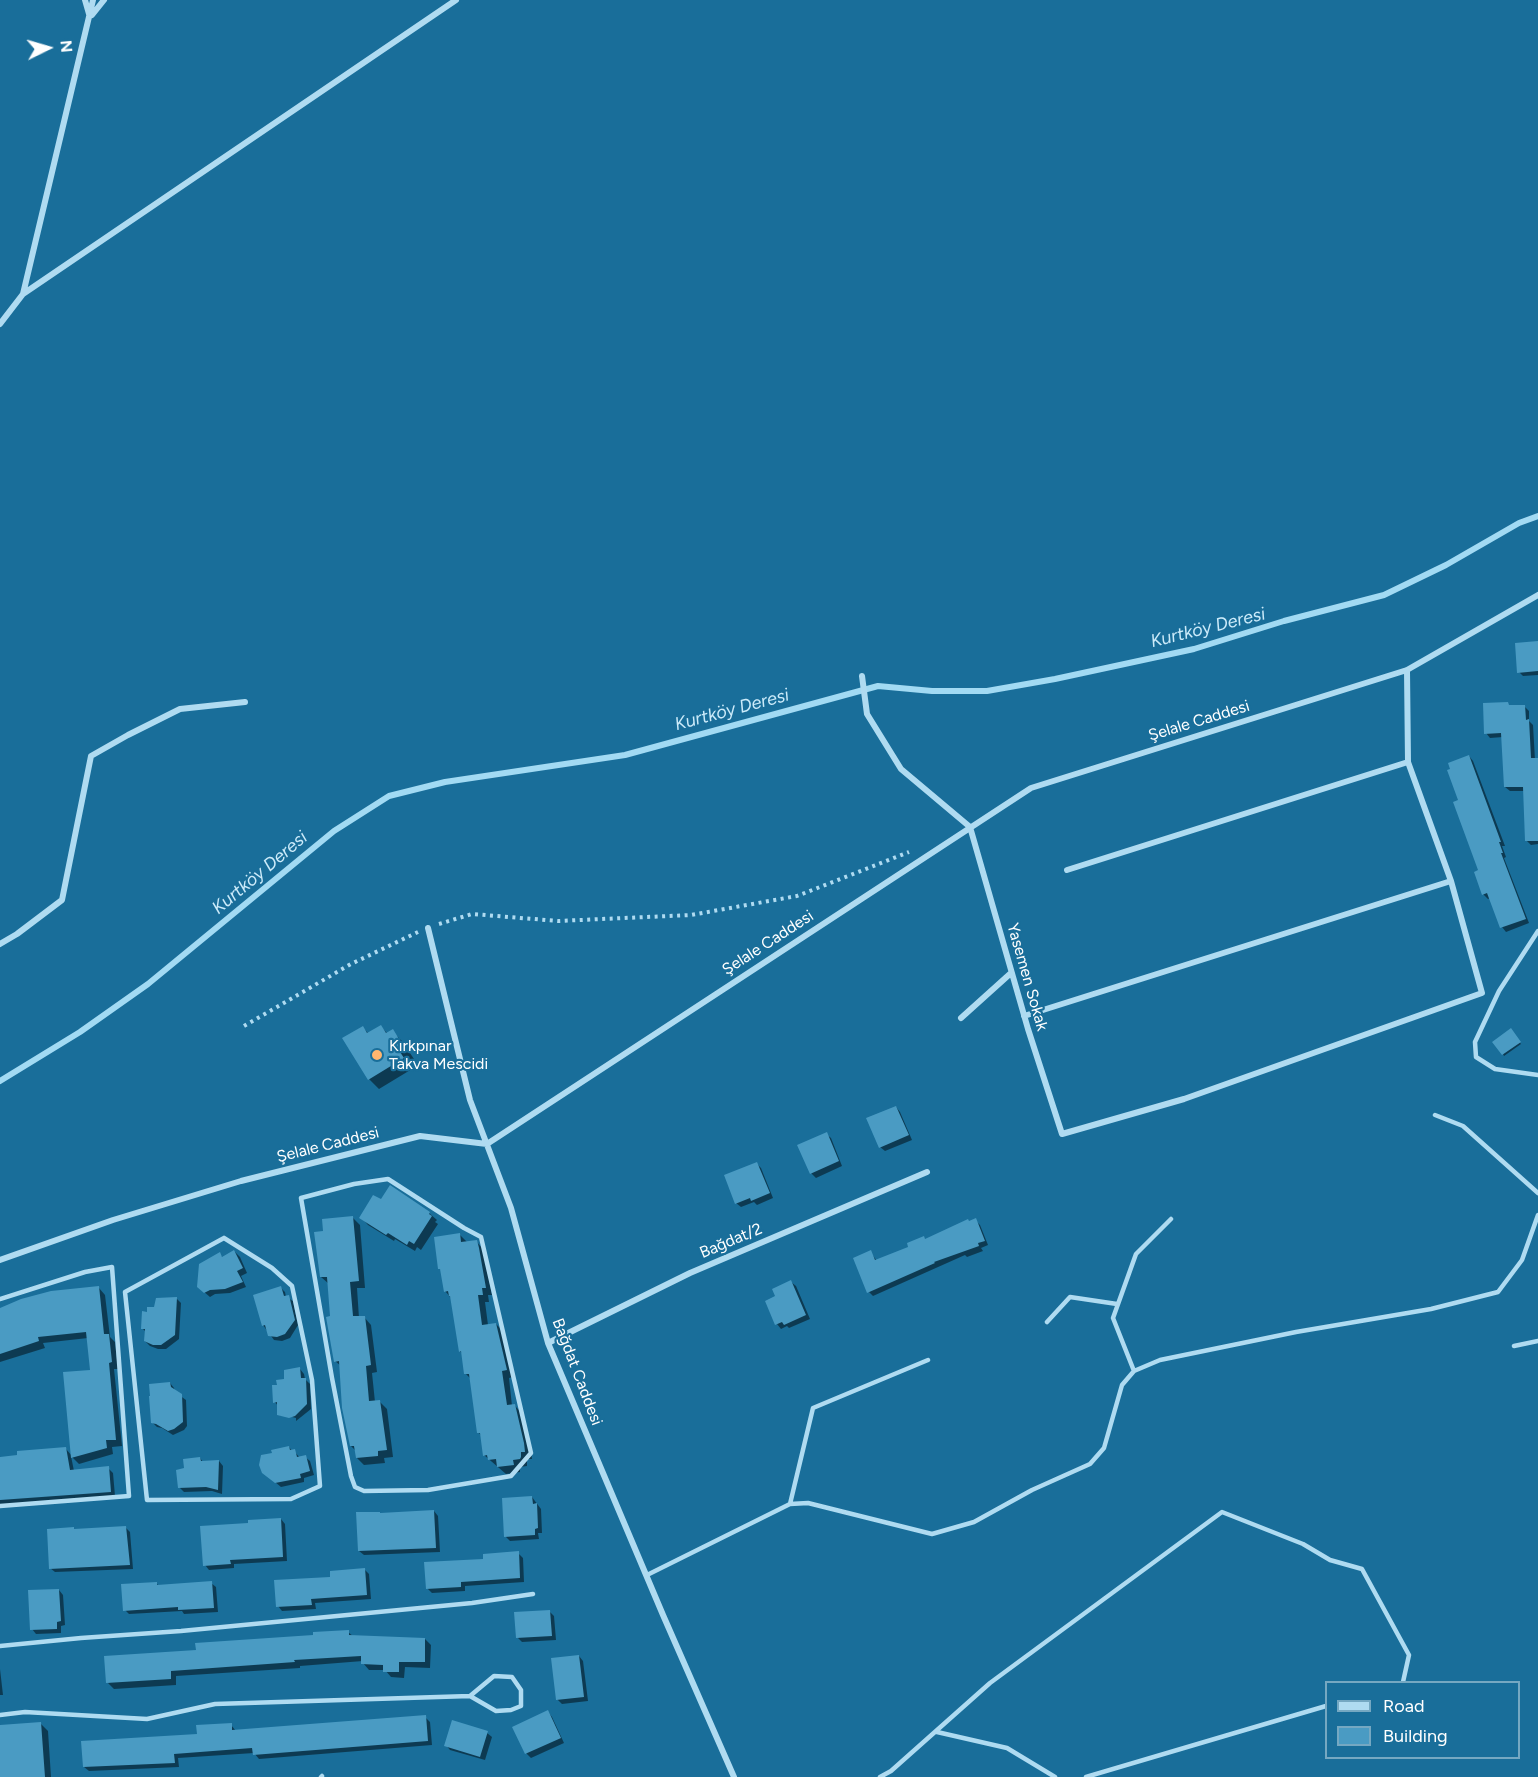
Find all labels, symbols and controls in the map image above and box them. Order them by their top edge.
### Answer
north arrow [18,18,78,78]
text: N [56,39,76,53]
water label: Kurtköy Deresi [1148,603,1268,653]
water label: Kurtköy Deresi [672,684,792,736]
street label: Şelale Caddesi [1146,696,1252,746]
water label: Kurtköy Deresi [208,827,312,919]
street label: Şelale Caddesi [719,906,817,980]
street label: Yasemen Sokak [1002,921,1052,1033]
place label: Kırkpınar Takva Mescidi [389,1036,488,1074]
marker: Kırkpınar Takva Mescidi [370,1048,384,1062]
street label: Şelale Caddesi [275,1123,381,1167]
street label: Bağdat/2 [697,1219,765,1263]
street label: Bağdat Caddesi [548,1316,606,1428]
legend [1325,1681,1520,1759]
text: Road [1383,1695,1424,1717]
text: Building [1383,1725,1448,1747]

